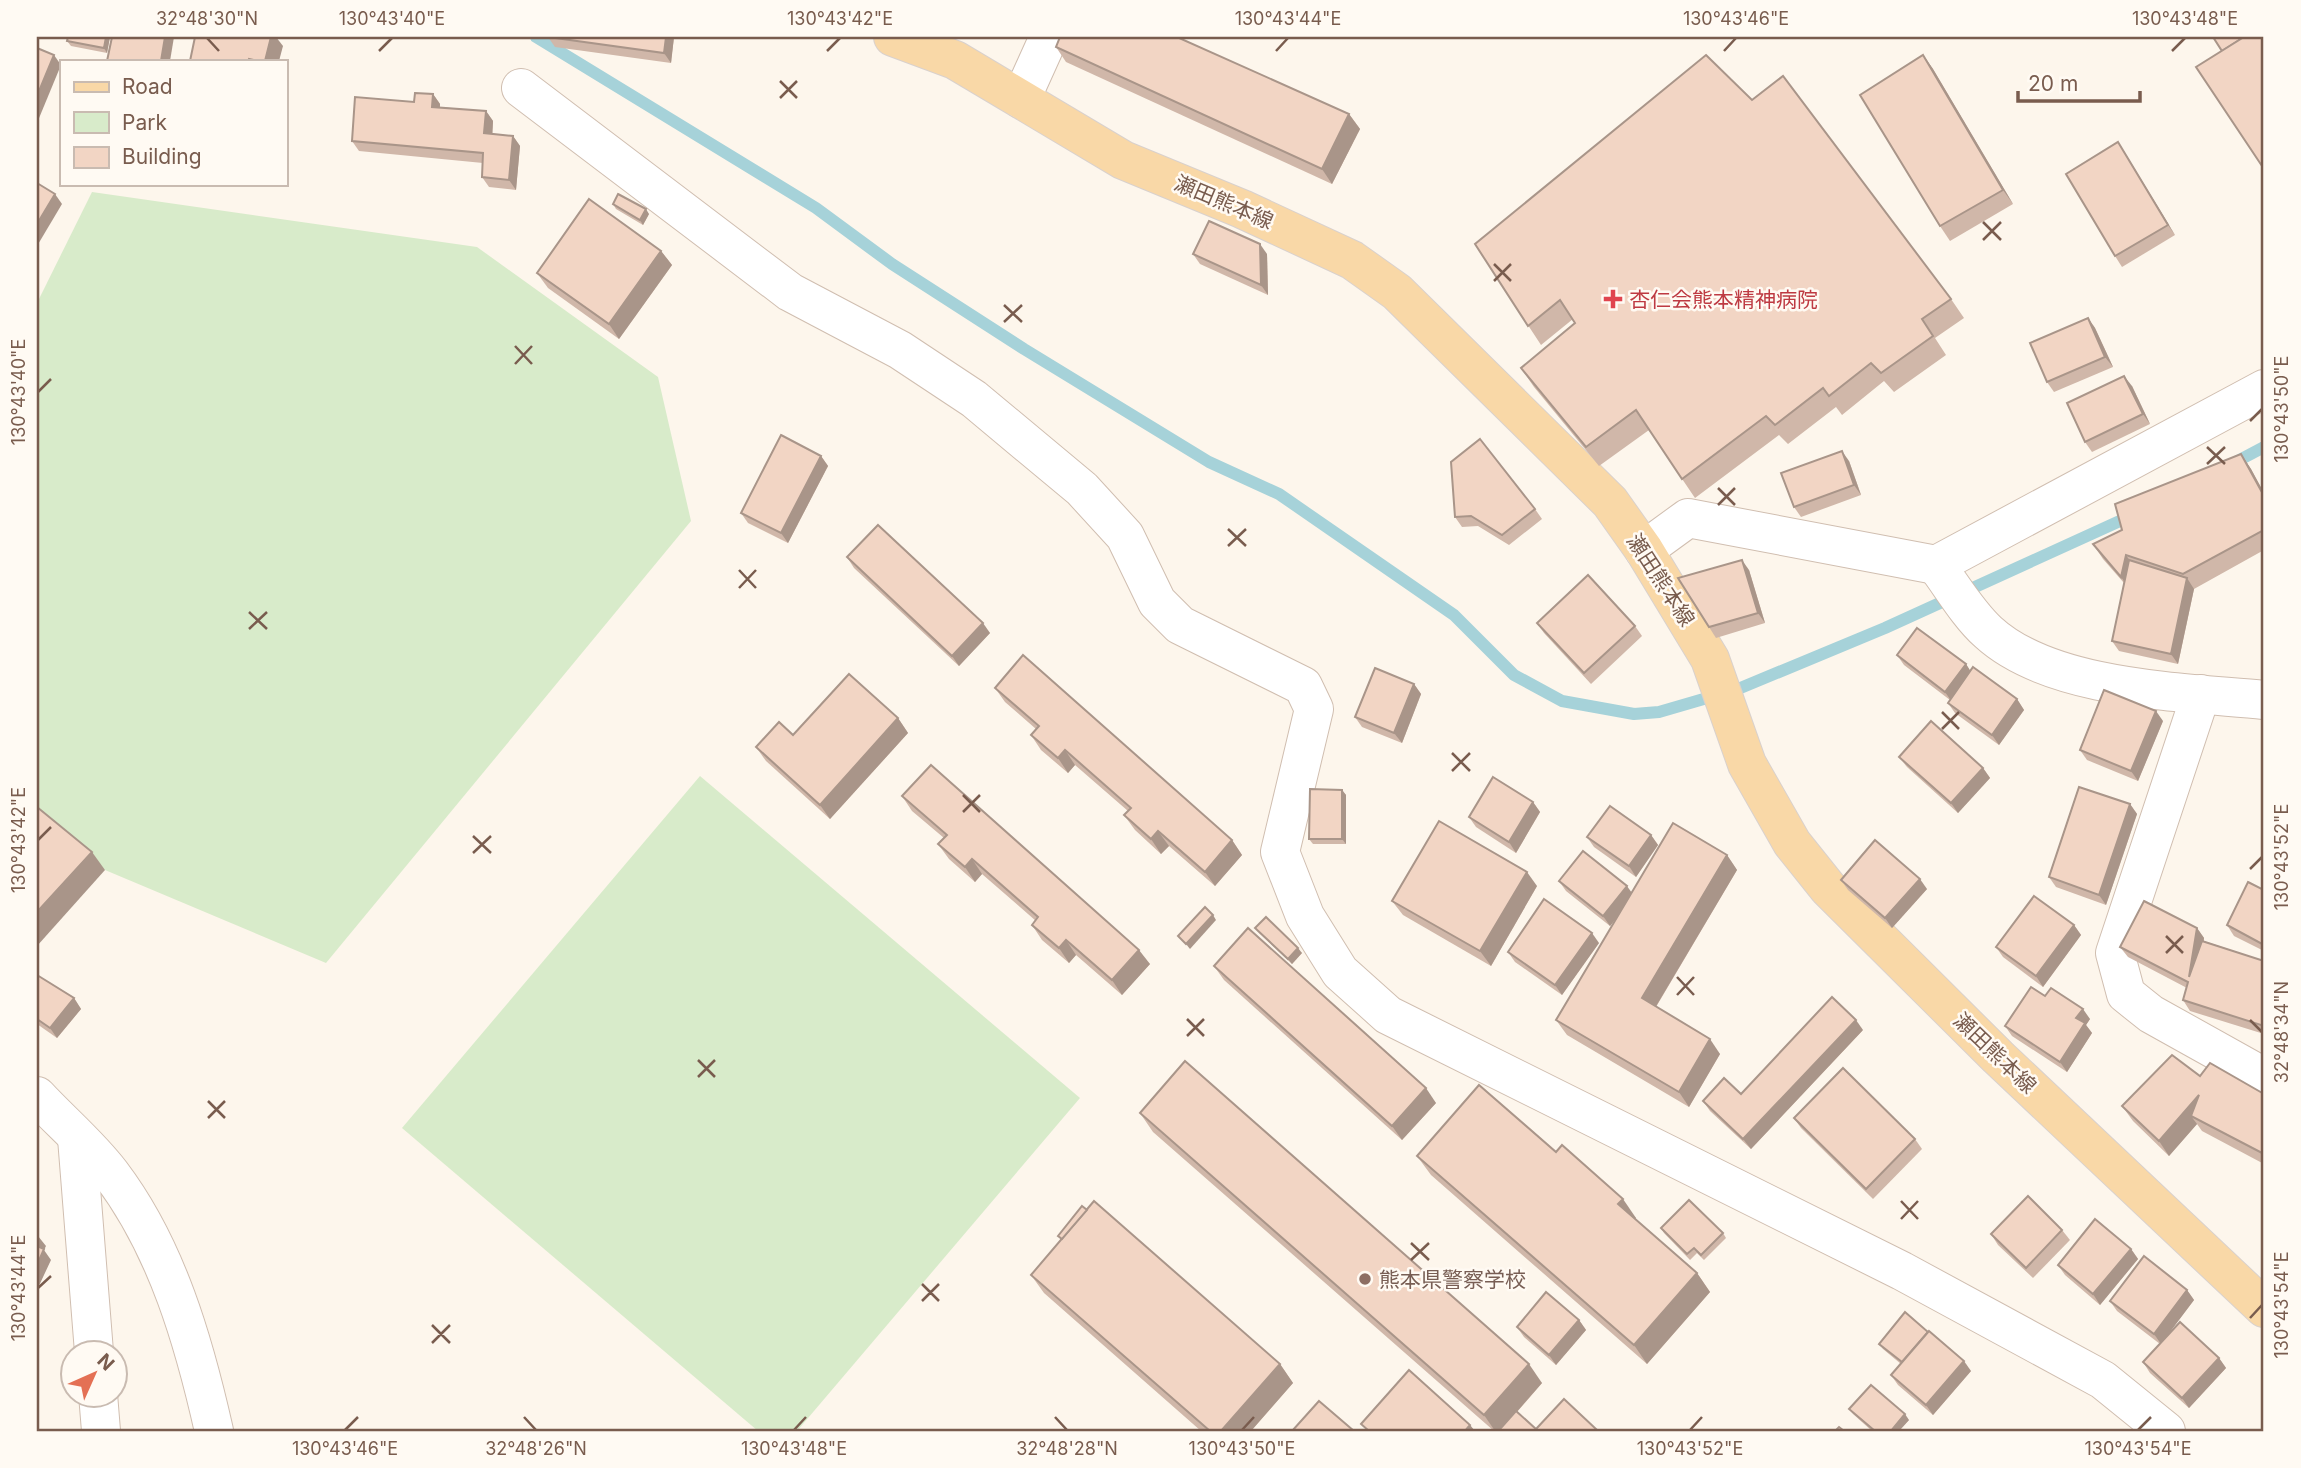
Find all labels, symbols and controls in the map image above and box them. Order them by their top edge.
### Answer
text: 32°48'30"N [156,8,258,29]
text: 130°43'40"E [339,8,445,29]
text: 130°43'42"E [787,8,893,29]
text: 130°43'44"E [1235,8,1341,29]
text: 130°43'46"E [1683,8,1789,29]
text: 130°43'48"E [2132,8,2238,29]
legend [60,60,287,186]
scale bar [2018,60,2140,104]
text: 20 m [2028,71,2078,96]
text: Road [122,74,173,99]
text: Park [122,110,167,135]
text: Building [122,144,202,169]
street label: 瀬田熊本線 [1171,170,1277,234]
place label: 杏仁会熊本精神病院 [1629,287,1818,312]
marker: 杏仁会熊本精神病院 [1603,289,1623,309]
text: 130°43'40"E [8,339,29,445]
text: 130°43'50"E [2271,356,2292,462]
street label: 瀬田熊本線 [1622,529,1700,631]
text: 130°43'42"E [8,787,29,893]
text: 130°43'52"E [2271,804,2292,910]
text: 32°48'34"N [2271,981,2292,1083]
street label: 瀬田熊本線 [1949,1008,2041,1098]
text: 130°43'44"E [8,1235,29,1341]
text: 130°43'54"E [2271,1251,2292,1359]
place label: 熊本県警察学校 [1379,1267,1526,1292]
marker: 熊本県警察学校 [1357,1271,1373,1287]
north arrow [60,1338,130,1408]
text: N [92,1349,119,1376]
text: 130°43'46"E [292,1438,398,1459]
text: 32°48'26"N [485,1438,587,1459]
text: 130°43'48"E [741,1438,847,1459]
text: 32°48'28"N [1016,1438,1118,1459]
text: 130°43'50"E [1189,1438,1295,1459]
text: 130°43'52"E [1637,1438,1743,1459]
text: 130°43'54"E [2084,1438,2192,1459]

